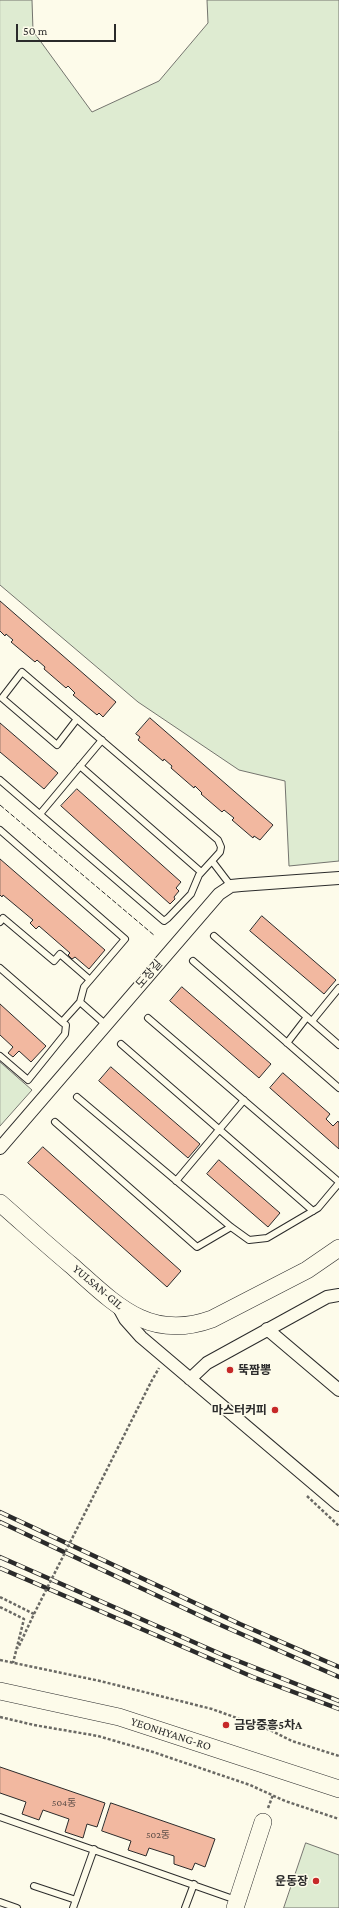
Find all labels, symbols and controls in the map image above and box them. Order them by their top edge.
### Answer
scale bar [18,16,118,42]
text: 50 m [23,24,47,38]
street label: 도장길 [133,957,165,991]
street label: YULSAN-GIL [70,1262,126,1312]
place label: 뚝짬뽕 [238,1363,271,1377]
marker: 뚝짬뽕 [225,1365,235,1375]
place label: 마스터커피 [212,1403,267,1417]
marker: 마스터커피 [270,1405,280,1415]
street label: YEONHYANG-RO [129,1714,213,1754]
place label: 금당중흥5차A [234,1718,302,1732]
marker: 금당중흥5차A [221,1720,231,1730]
house number: 504동 [52,1797,76,1809]
house number: 502동 [146,1829,170,1841]
place label: 운동장 [275,1874,308,1888]
marker: 운동장 [311,1876,321,1886]

